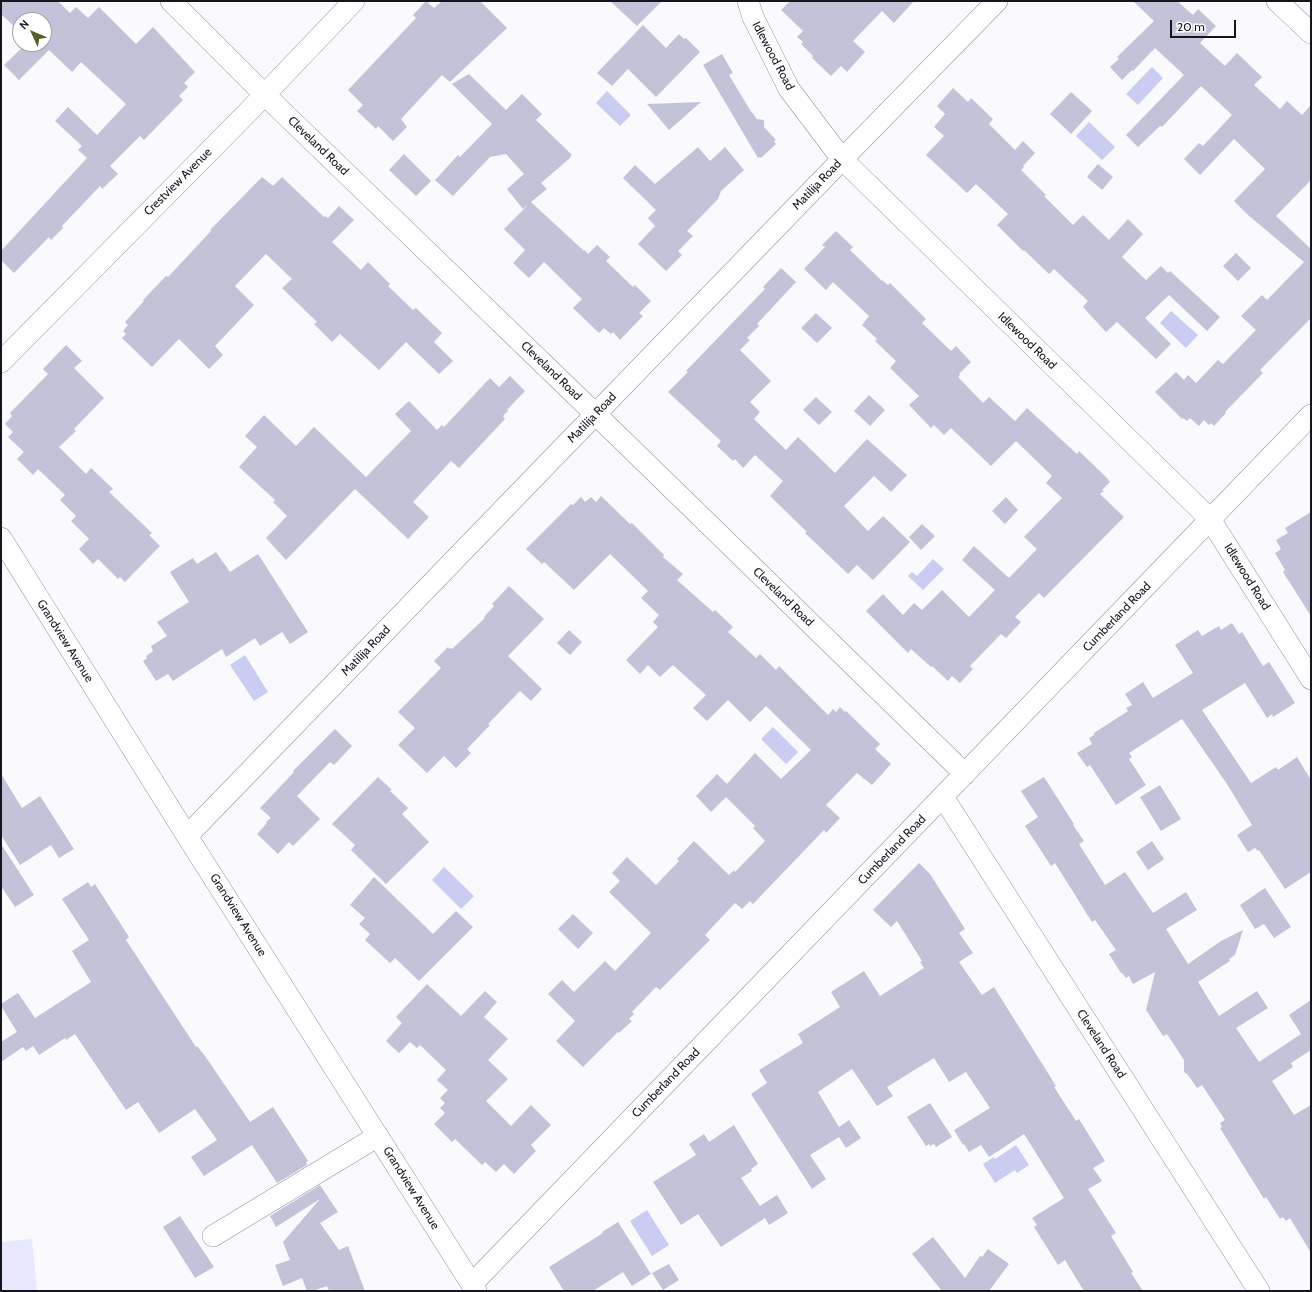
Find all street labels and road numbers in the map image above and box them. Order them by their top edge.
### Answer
street label: Idlewood Road [749,19,797,93]
street label: Cleveland Road [285,113,351,179]
street label: Crestview Avenue [141,145,215,219]
street label: Matilija Road [789,157,845,213]
street label: Idlewood Road [995,310,1059,372]
street label: Cleveland Road [518,338,584,404]
street label: Matilija Road [564,390,620,446]
street label: Idlewood Road [1221,541,1273,613]
street label: Cleveland Road [750,564,816,630]
street label: Cumberland Road [1080,579,1154,655]
street label: Grandview Avenue [34,597,96,685]
street label: Matilija Road [338,623,394,679]
street label: Cumberland Road [855,812,929,888]
street label: Grandview Avenue [207,871,269,959]
street label: Cleveland Road [1073,1007,1129,1081]
street label: Cumberland Road [629,1045,703,1121]
street label: Grandview Avenue [380,1144,442,1232]

